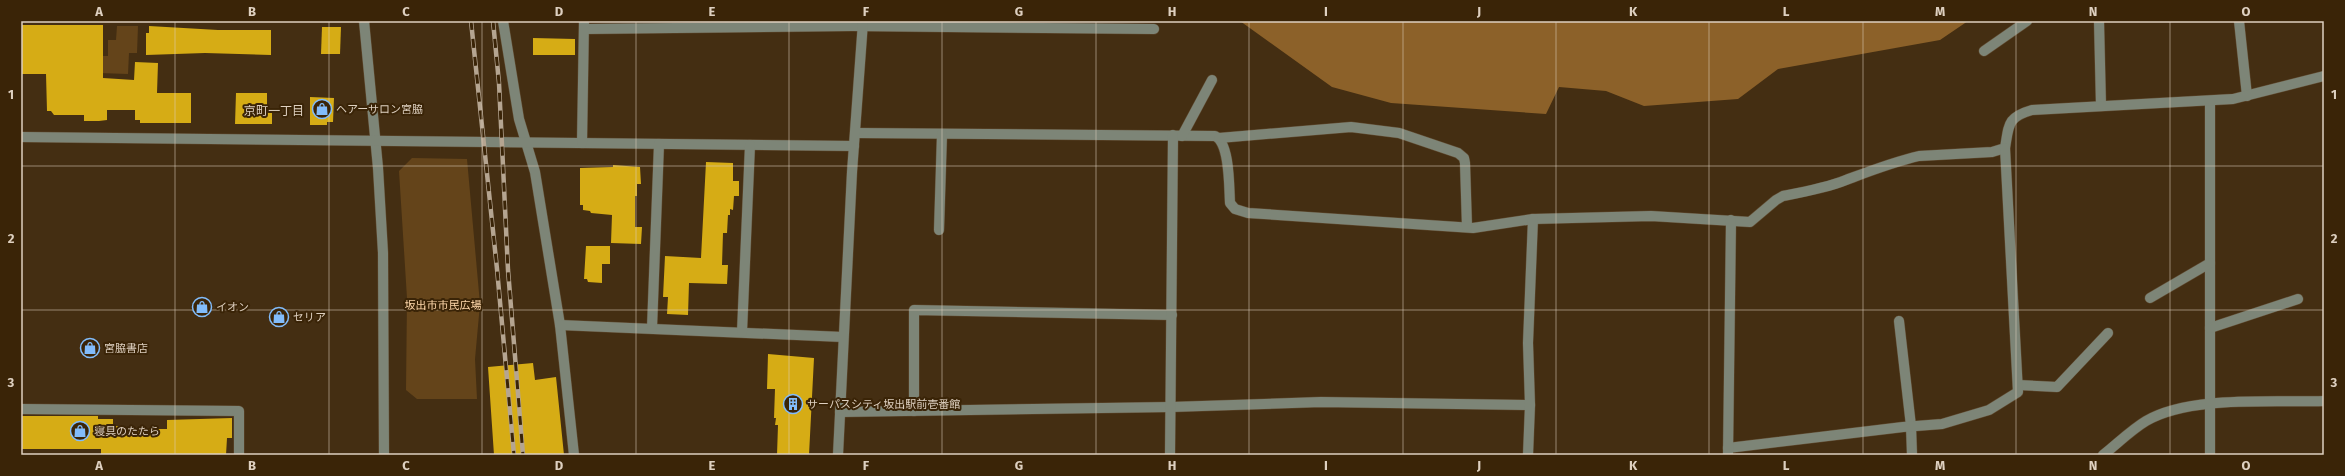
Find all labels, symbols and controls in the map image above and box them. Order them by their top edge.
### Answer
text: A [94,4,103,19]
text: B [248,4,256,19]
text: C [402,4,410,19]
text: D [555,4,564,19]
text: E [709,4,716,19]
text: F [863,4,870,19]
text: G [1015,4,1023,19]
text: H [1168,4,1176,19]
text: I [1324,4,1328,19]
text: J [1476,4,1481,19]
text: K [1629,4,1638,19]
text: L [1783,4,1790,19]
text: M [1935,4,1945,19]
text: N [2089,4,2097,19]
text: O [2242,4,2251,19]
text: 1 [8,87,14,102]
text: 1 [2331,87,2337,102]
shop icon: ヘアーサロン宮脇 [311,98,333,120]
place label: ヘアーサロン宮脇 [336,103,423,116]
district label: 京町一丁目 [244,104,304,118]
text: 2 [8,231,15,246]
text: 2 [2331,231,2338,246]
shop icon: イオン [191,296,213,318]
park label: 坂出市市民広場 [405,299,482,312]
place label: イオン [216,301,249,314]
shop icon: セリア [268,306,290,328]
place label: セリア [293,311,326,324]
shop icon: 宮脇書店 [79,337,101,359]
place label: 宮脇書店 [104,342,148,355]
text: 3 [7,375,15,390]
text: 3 [2330,375,2338,390]
building icon: サーパスシティ坂出駅前壱番館 [782,393,804,415]
place label: サーパスシティ坂出駅前壱番館 [807,398,960,411]
shop icon: 寝具のたたら [69,420,91,442]
place label: 寝具のたたら [94,425,160,438]
text: A [94,458,103,473]
text: B [248,458,256,473]
text: C [402,458,410,473]
text: D [555,458,564,473]
text: E [709,458,716,473]
text: F [863,458,870,473]
text: G [1015,458,1023,473]
text: H [1168,458,1176,473]
text: I [1324,458,1328,473]
text: J [1476,458,1481,473]
text: K [1629,458,1638,473]
text: L [1783,458,1790,473]
text: M [1935,458,1945,473]
text: N [2089,458,2097,473]
text: O [2242,458,2251,473]

